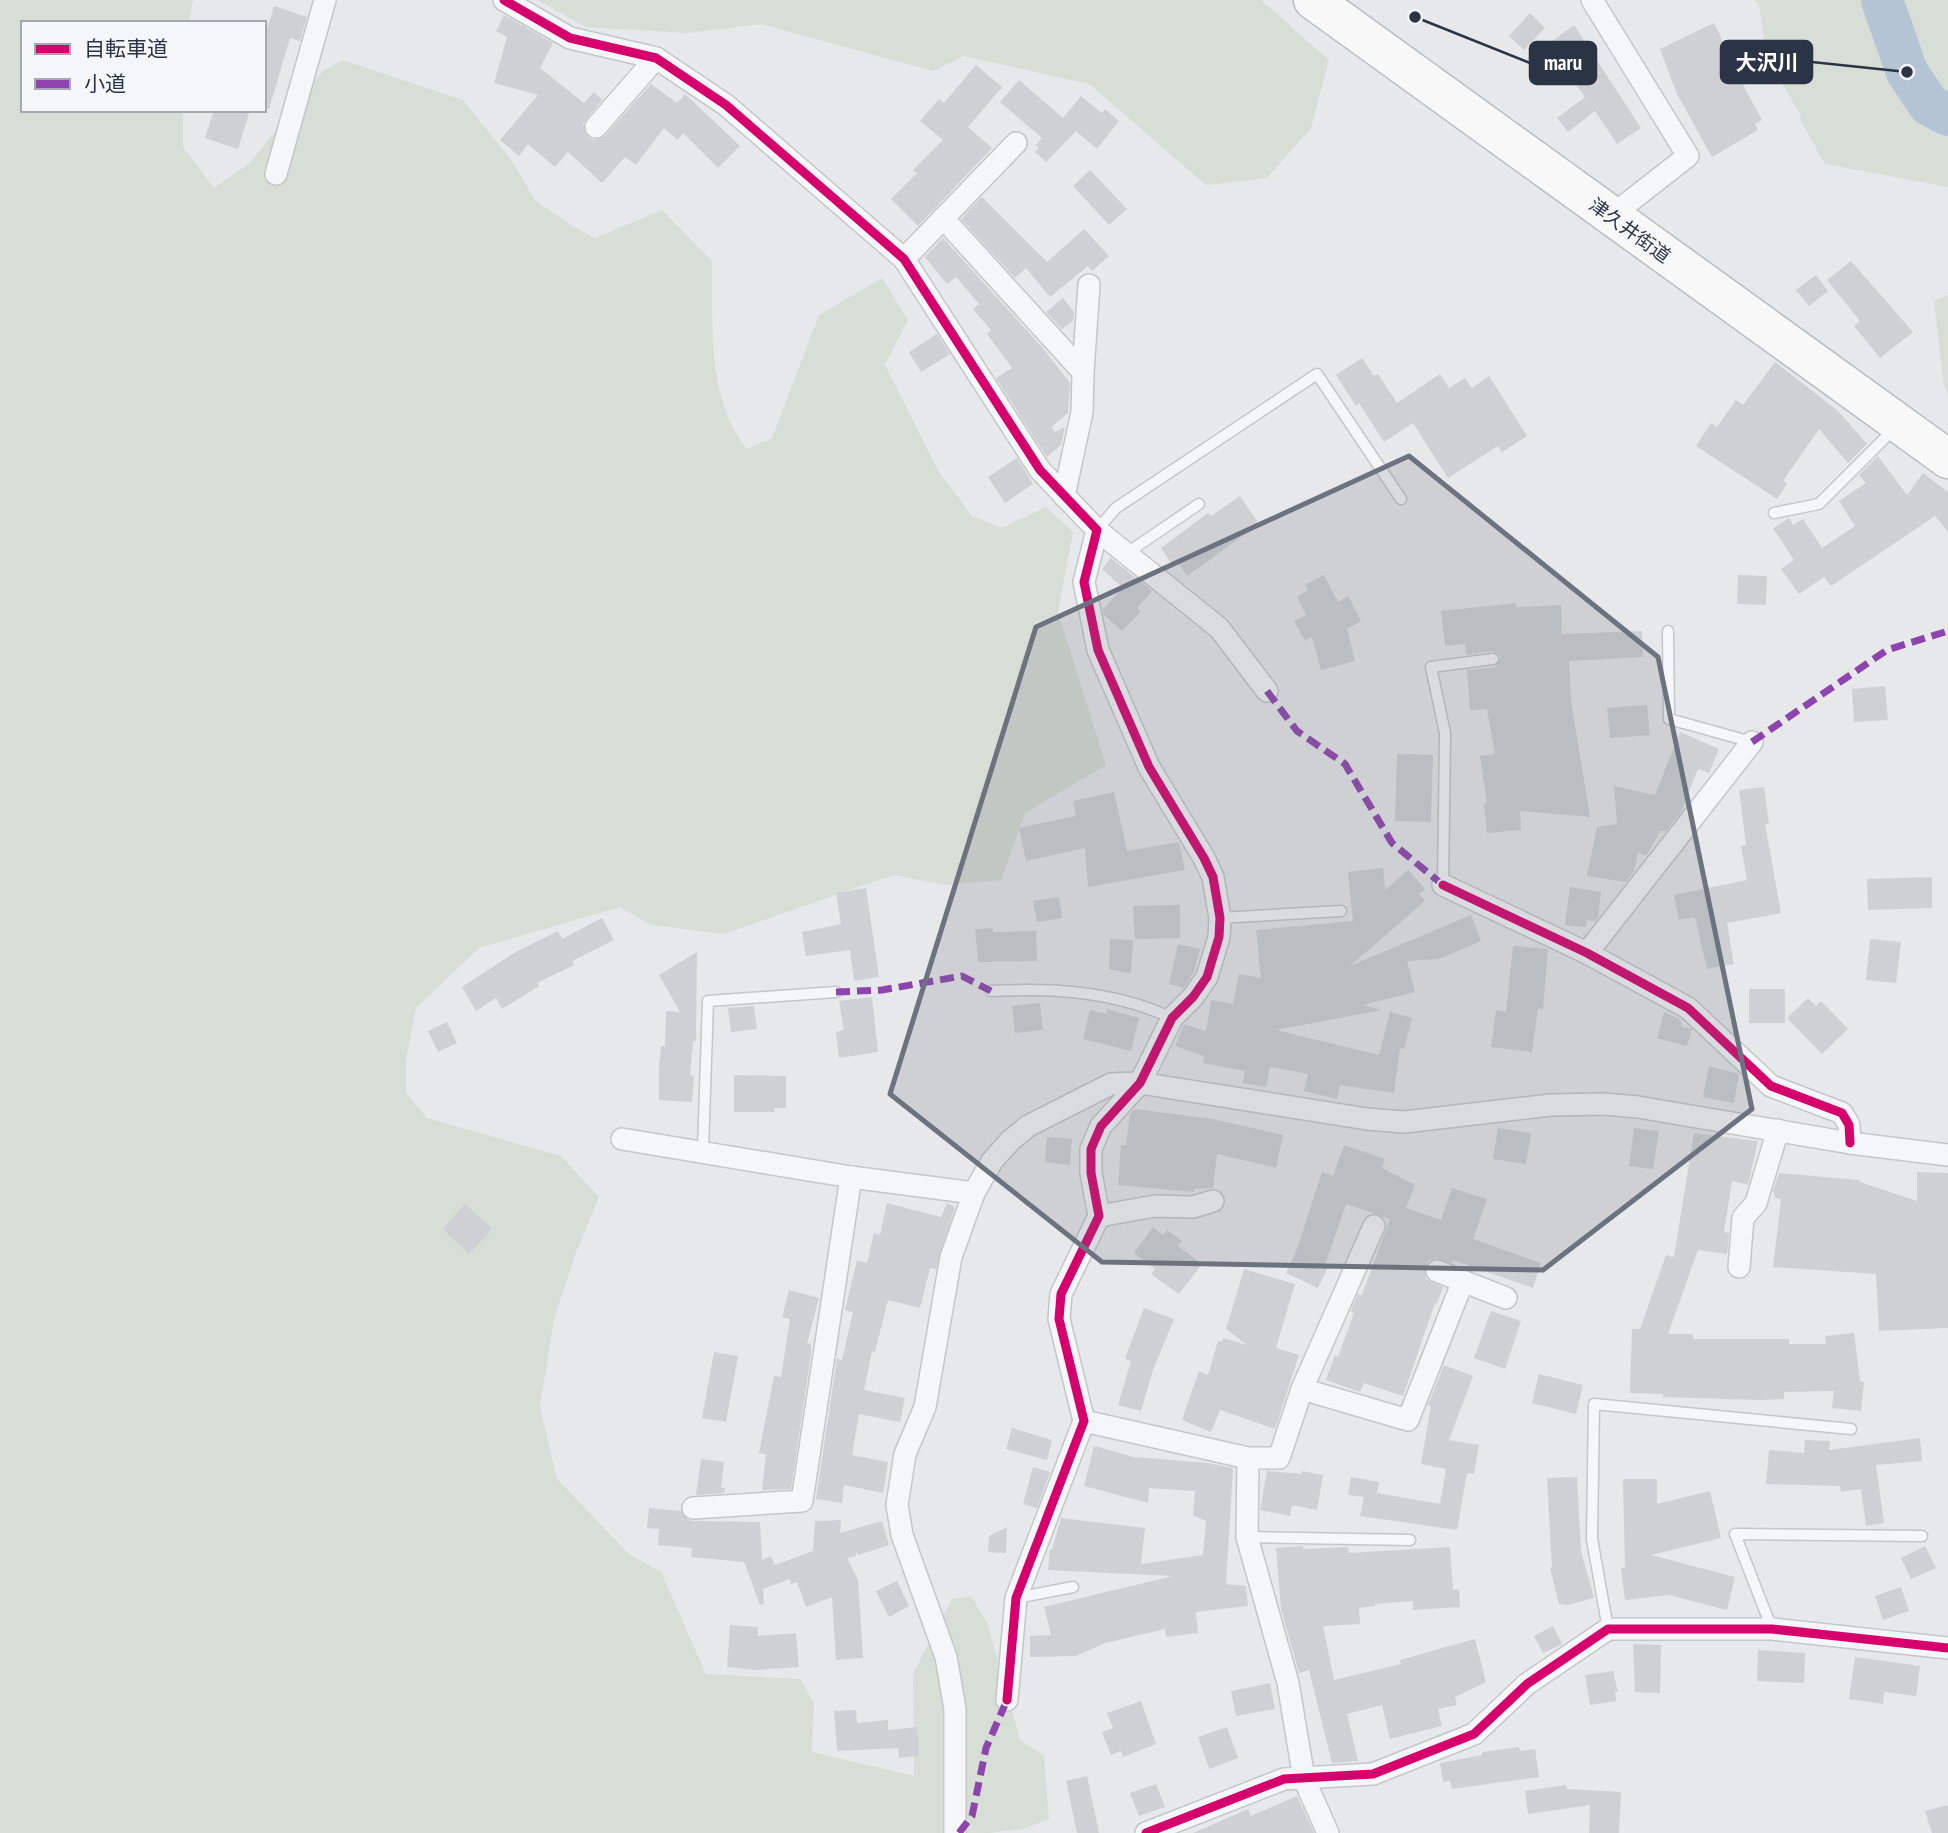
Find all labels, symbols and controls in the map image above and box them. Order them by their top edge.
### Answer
legend [21,21,266,112]
text: 自転車道 [84,35,168,62]
callout: 大沢川 [1721,41,1812,83]
callout: maru [1530,42,1596,84]
text: maru [1544,49,1582,76]
text: 大沢川 [1736,49,1799,76]
text: 小道 [84,70,126,97]
street label: 津久井街道 [1585,192,1675,268]

